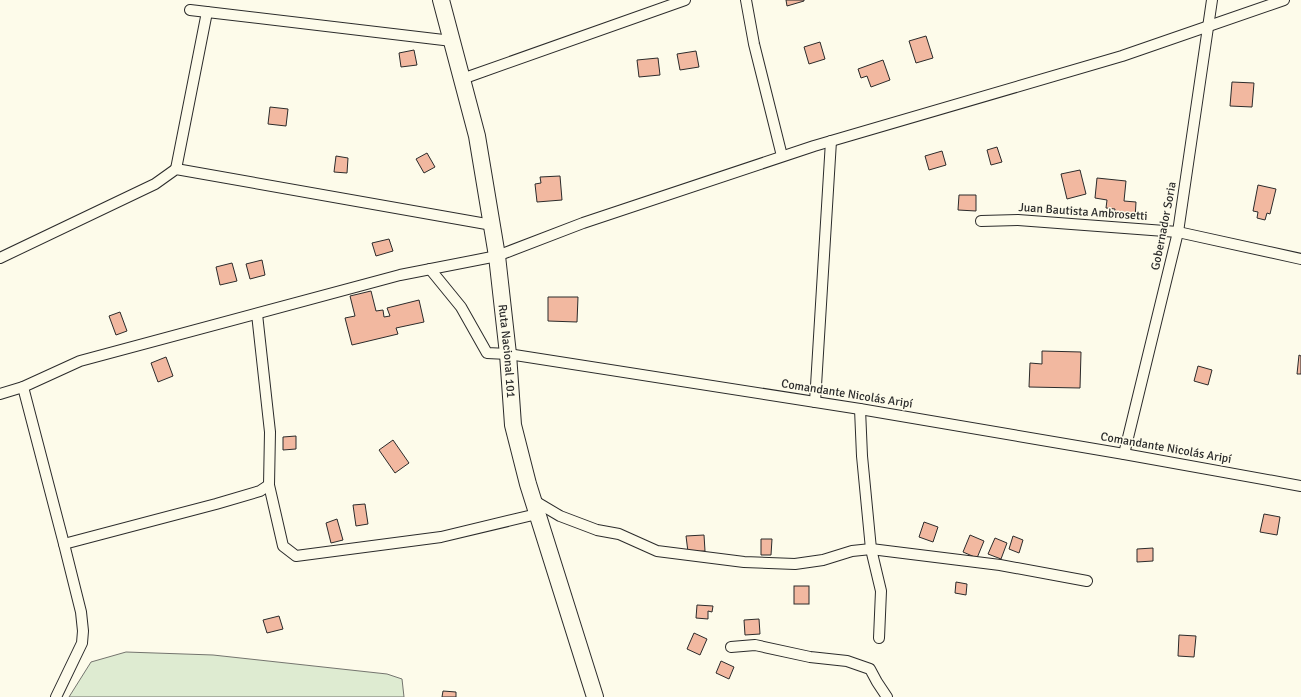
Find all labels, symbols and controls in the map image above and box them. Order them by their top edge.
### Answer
street label: Gobernador Soria [1148,180,1180,272]
street label: Juan Bautista Ambrosetti [1018,200,1148,224]
street label: Ruta Nacional 101 [495,303,519,399]
street label: Comandante Nicolás Aripí [780,376,915,412]
street label: Comandante Nicolás Aripí [1099,429,1233,467]

